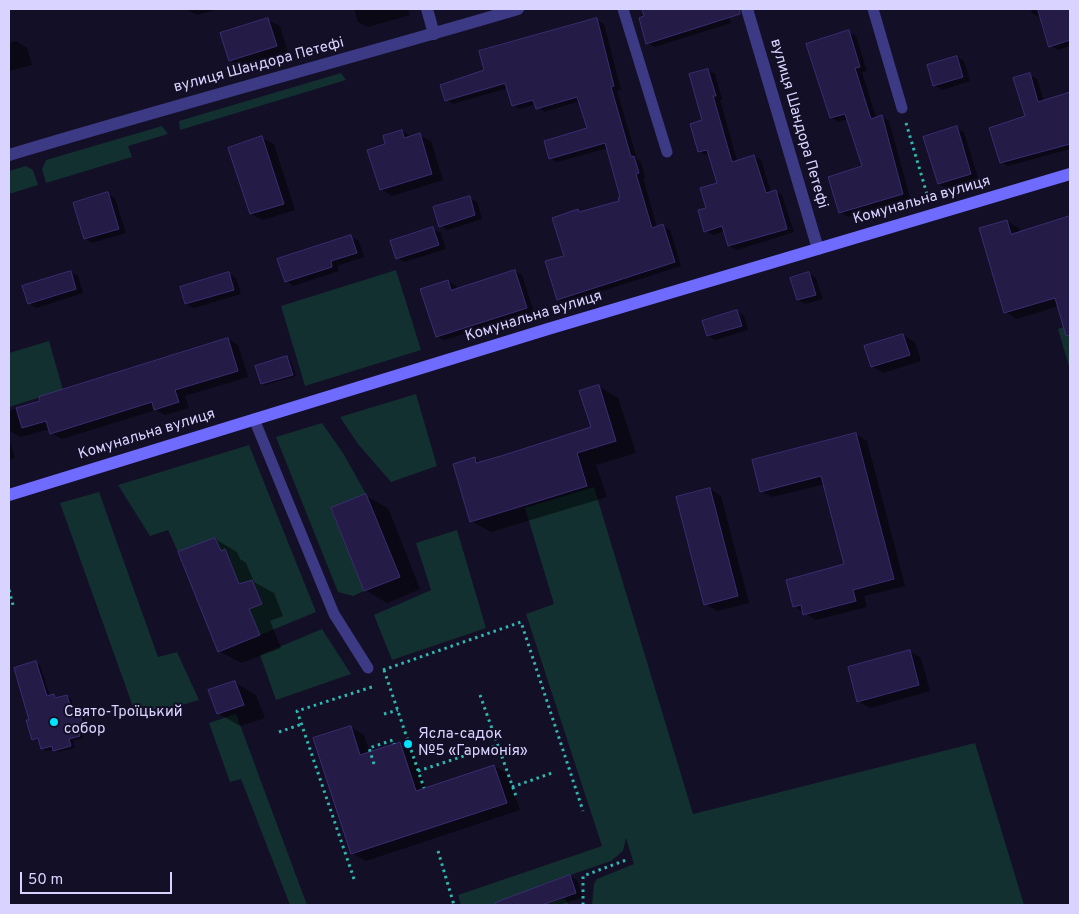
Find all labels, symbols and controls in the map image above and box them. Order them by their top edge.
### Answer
street label: вулиця Шандора Петефі [172,35,346,97]
street label: вулиця Шандора Петефі [765,37,831,211]
street label: Комунальна вулиця [851,173,993,229]
street label: Комунальна вулиця [463,288,605,346]
street label: Комунальна вулиця [76,406,218,464]
place label: Свято-Троїцький собор [64,704,183,739]
marker: Свято-Троїцький собор [48,716,60,728]
place label: Ясла-садок №5 «Гармонія» [418,726,528,761]
marker: Ясла-садок №5 «Гармонія» [402,738,414,750]
scale bar [22,862,175,894]
text: 50 m [28,871,63,890]

